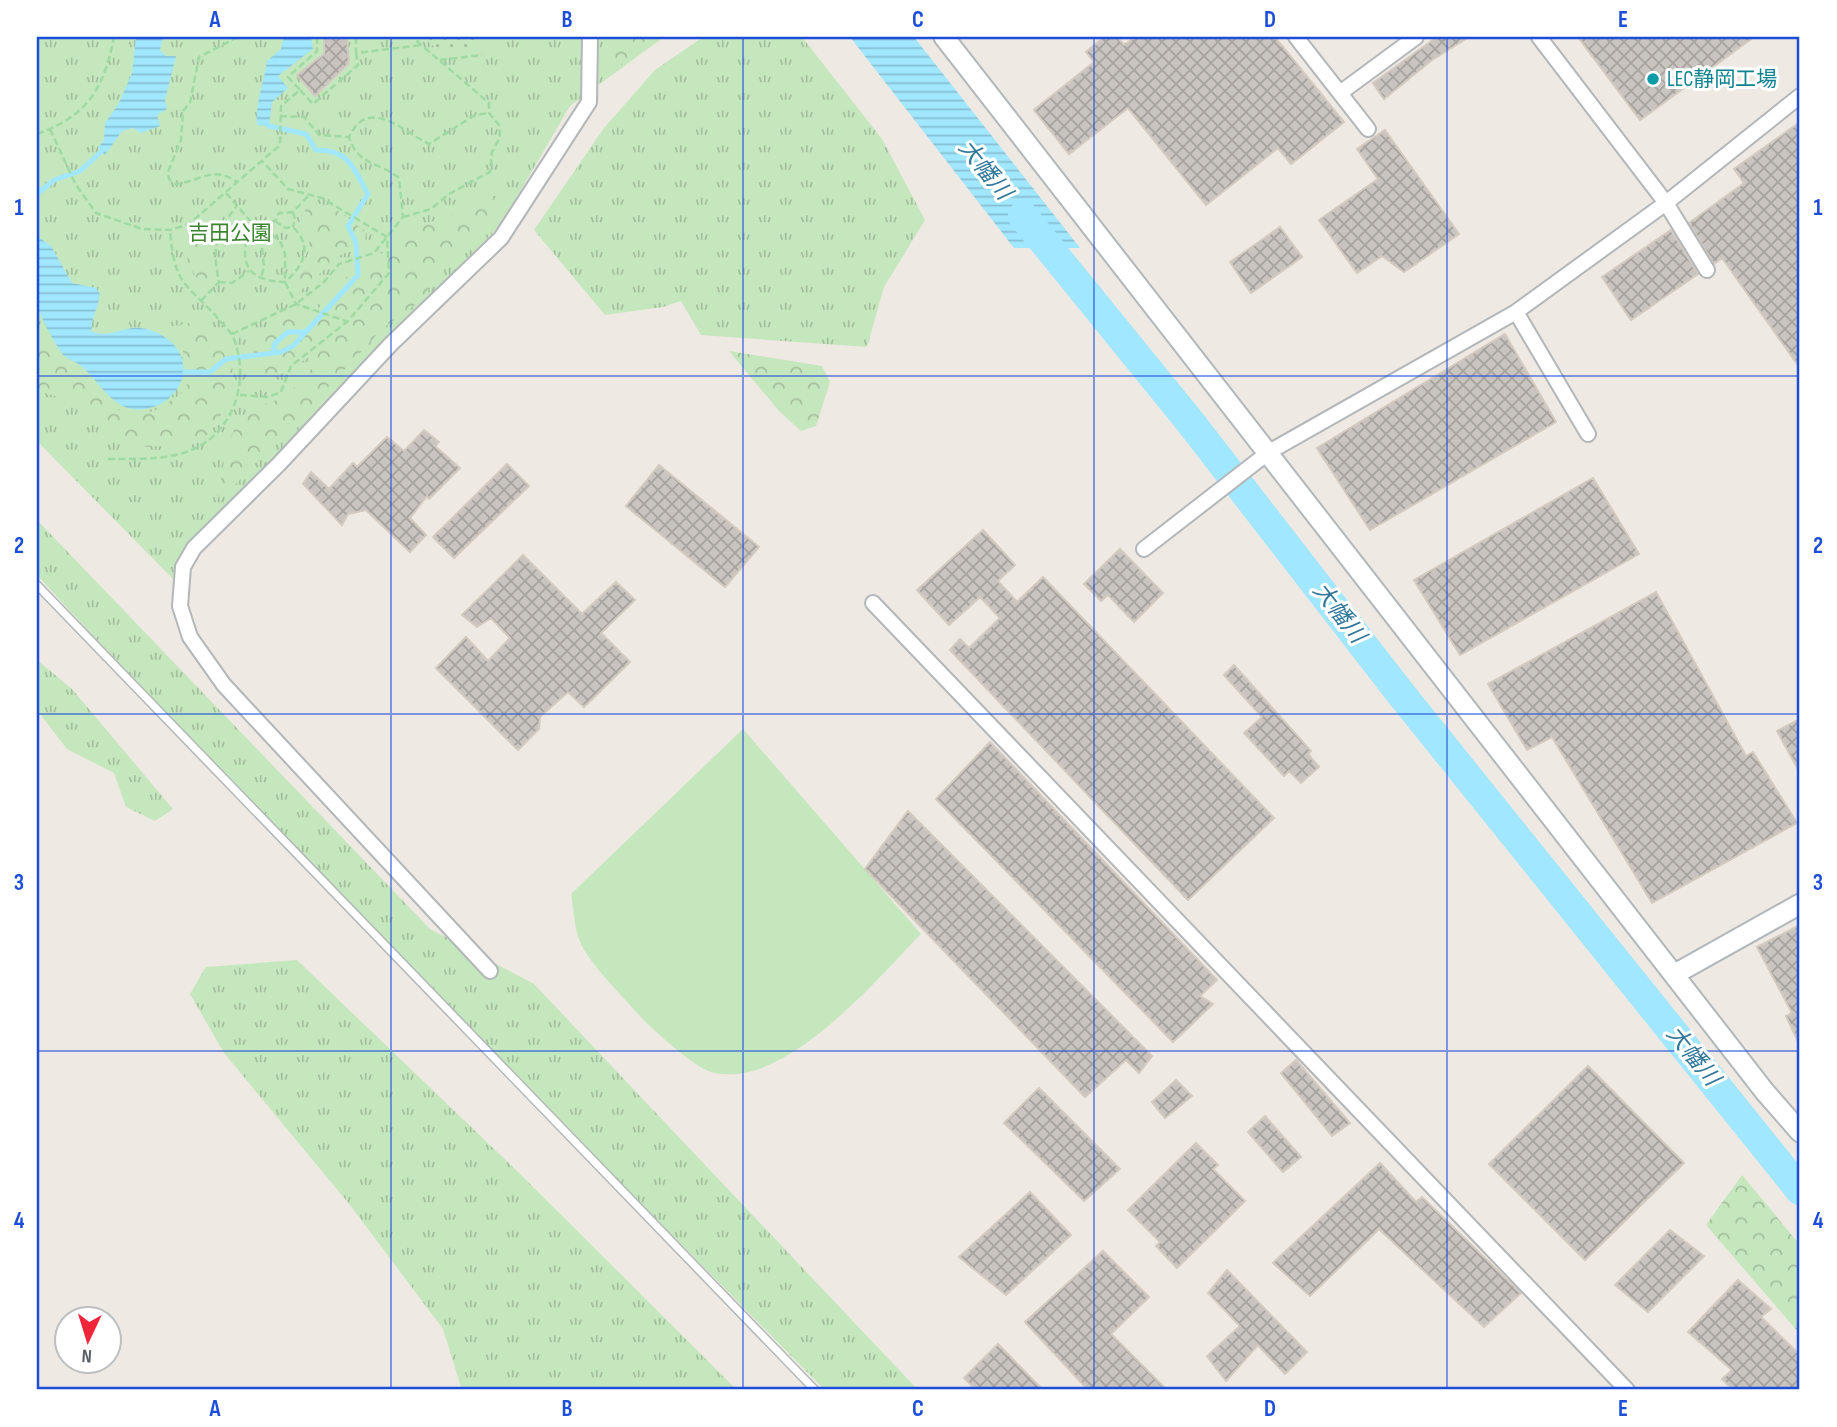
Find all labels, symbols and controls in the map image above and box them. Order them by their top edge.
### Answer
text: A [209,6,222,34]
text: B [562,6,573,34]
text: C [912,6,924,34]
text: D [1264,6,1276,34]
text: E [1618,6,1628,34]
place label: LEC静岡工場 [1667,67,1777,92]
marker: LEC静岡工場 [1645,71,1661,87]
water label: 大幡川 [952,134,1019,208]
text: 1 [14,194,24,222]
text: 1 [1813,194,1823,222]
park label: 吉田公園 [188,221,272,246]
text: 2 [14,532,24,560]
text: 2 [1813,532,1823,560]
water label: 大幡川 [1307,577,1373,651]
text: 3 [14,869,24,897]
text: 3 [1813,869,1823,897]
water label: 大幡川 [1660,1020,1727,1094]
text: 4 [14,1207,25,1235]
text: 4 [1813,1207,1824,1235]
north arrow [52,1304,122,1374]
text: N [81,1344,93,1367]
text: A [209,1395,222,1423]
text: B [562,1395,573,1423]
text: C [912,1395,924,1423]
text: D [1264,1395,1276,1423]
text: E [1618,1395,1628,1423]

